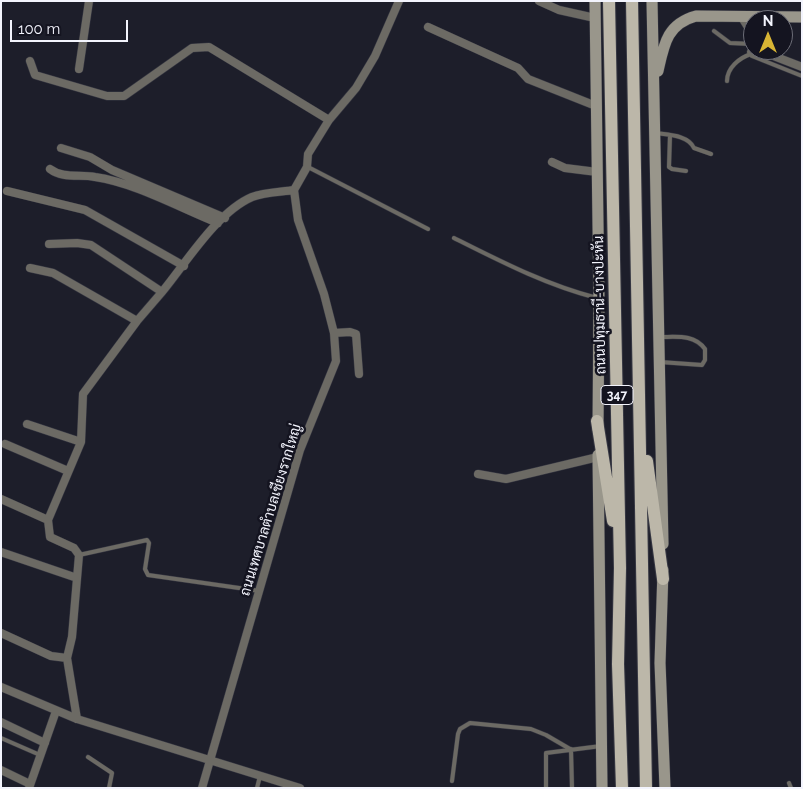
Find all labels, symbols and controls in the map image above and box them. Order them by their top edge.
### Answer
scale bar [12,10,130,42]
north arrow [743,10,793,60]
text: N [763,13,773,29]
text: 100 m [18,20,60,38]
street label: ถนนปทุมธานี-บางปะหัน [590,235,610,375]
road number: 347 [601,386,633,404]
street label: ถนนเทศบาลตำบลเชียงรากใหญ่ [237,422,305,598]

